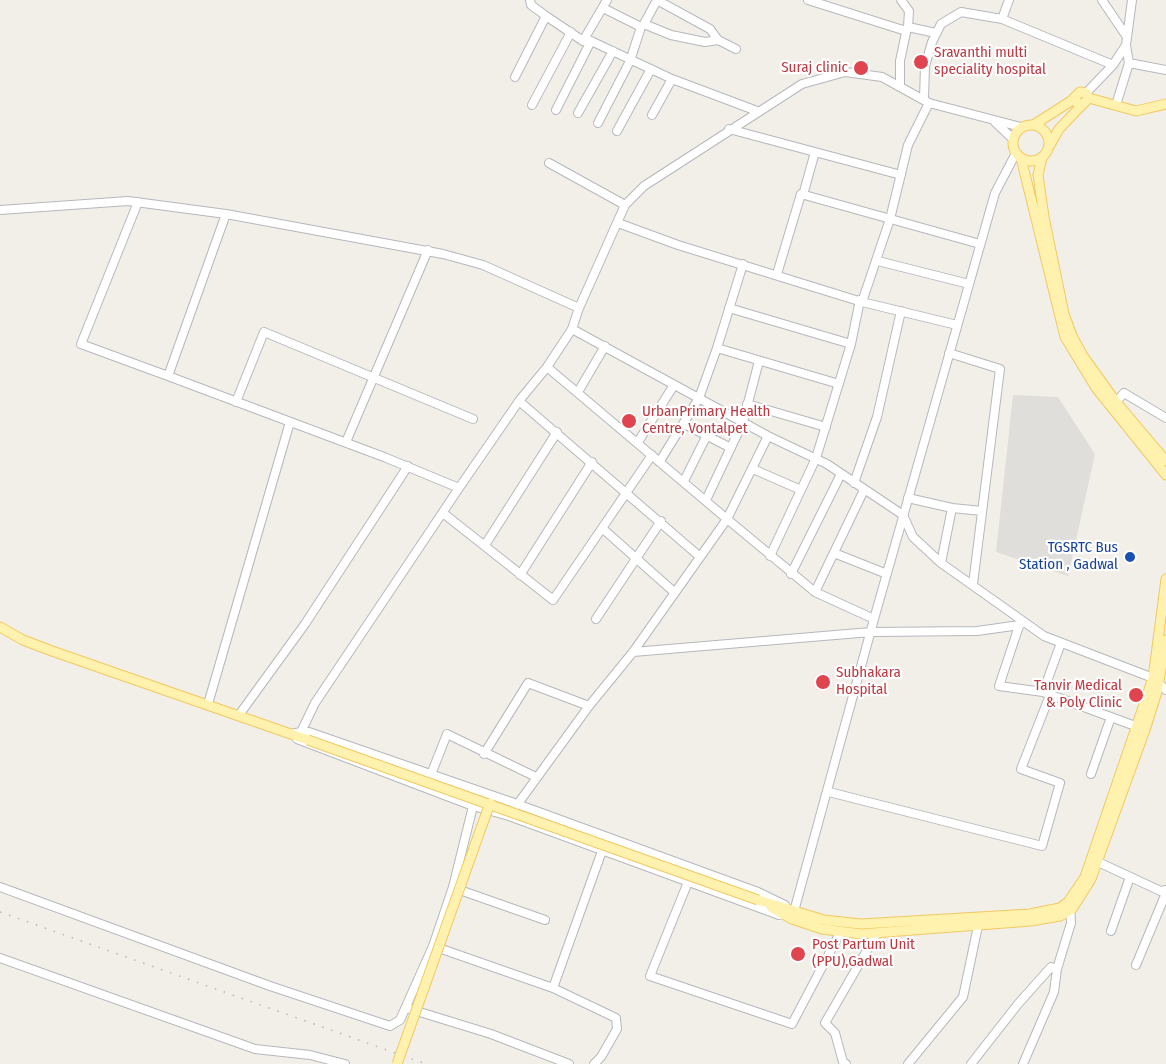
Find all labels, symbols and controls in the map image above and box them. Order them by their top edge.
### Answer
place label: Sravanthi multi speciality hospital [934,44,1046,79]
marker: Sravanthi multi speciality hospital [912,53,930,71]
place label: Suraj clinic [781,59,848,77]
marker: Suraj clinic [852,59,870,77]
place label: UrbanPrimary Health Centre, Vontalpet [642,403,770,438]
marker: UrbanPrimary Health Centre, Vontalpet [620,412,638,430]
place label: TGSRTC Bus Station , Gadwal [1019,539,1118,574]
marker: TGSRTC Bus Station , Gadwal [1123,550,1137,564]
place label: Subhakara Hospital [836,664,901,699]
marker: Subhakara Hospital [814,673,832,691]
place label: Tanvir Medical & Poly Clinic [1034,677,1122,712]
marker: Tanvir Medical & Poly Clinic [1127,686,1145,704]
place label: Post Partum Unit (PPU),Gadwal [812,936,915,971]
marker: Post Partum Unit (PPU),Gadwal [789,945,807,963]

